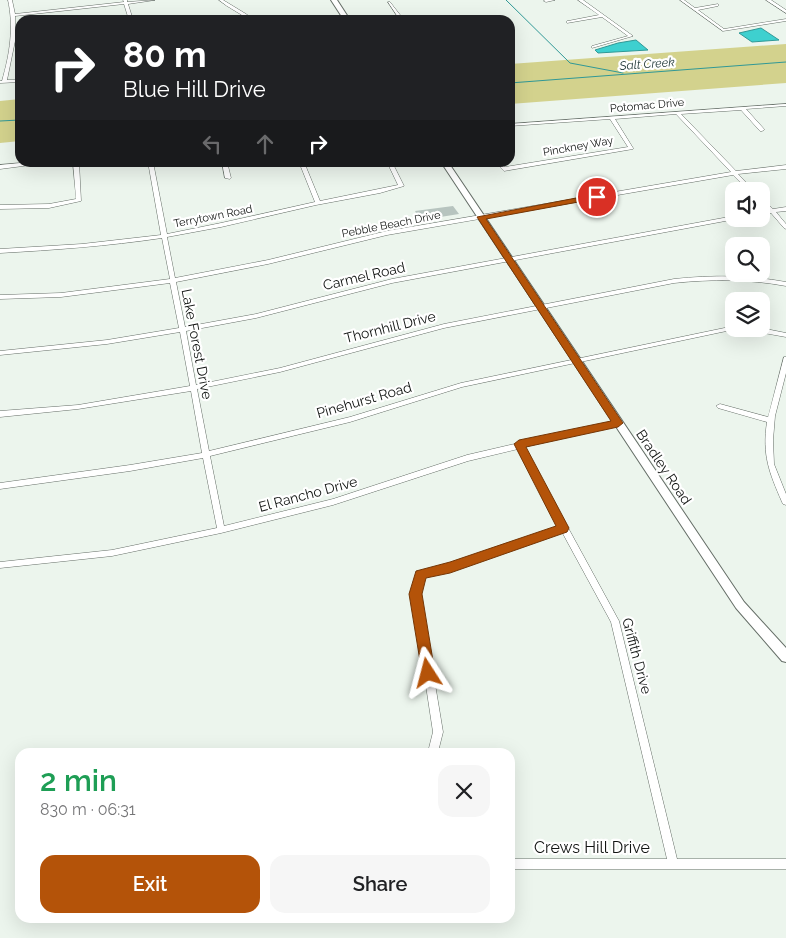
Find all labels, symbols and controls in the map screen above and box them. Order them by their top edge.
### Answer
text: 80 m [123,34,207,75]
icon: right [40,35,105,100]
water label: Salt Creek [618,55,676,73]
text: Blue Hill Drive [123,76,266,102]
street label: Potomac Drive [609,96,685,115]
icon: left [198,130,226,158]
icon: ahead [251,130,279,158]
icon: right [304,130,332,158]
street label: Pinckney Way [542,134,614,159]
pin [576,176,618,218]
map controls [725,182,770,337]
button: sound [725,182,770,227]
icon: arrive [583,183,611,211]
street label: Terrytown Road [173,202,254,231]
street label: Pebble Beach Drive [341,208,442,240]
button: search [725,237,770,282]
street label: Carmel Road [321,259,407,293]
street label: Lake Forest Drive [178,287,216,401]
button: layers [725,292,770,337]
street label: Thornhill Drive [343,308,437,346]
street label: Pinehurst Road [315,379,413,421]
street label: Bradley Road [633,427,695,507]
street label: El Rancho Drive [257,473,359,515]
street label: Griffith Drive [619,616,655,696]
position arrow [401,646,453,698]
text: 2 min [40,763,117,798]
button: close [438,765,490,817]
text: 830 m · 06:31 [40,800,136,819]
street label: Crews Hill Drive [534,838,650,857]
button: Exit [40,855,260,913]
button: Share [270,855,490,913]

